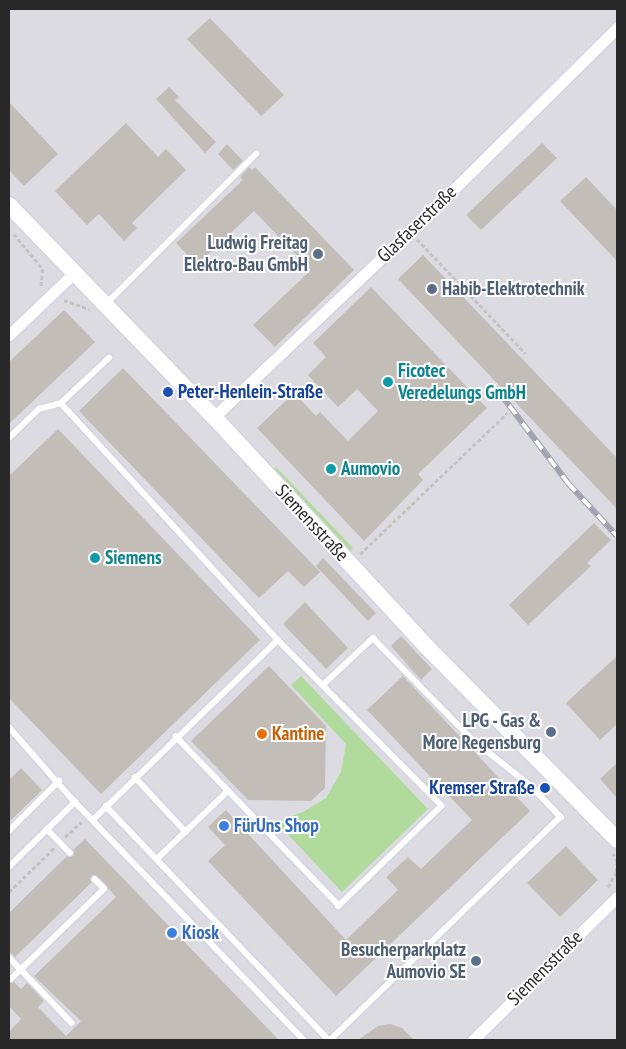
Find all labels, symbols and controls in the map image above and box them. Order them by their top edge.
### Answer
street label: Glasfaserstraße [373,181,461,267]
place label: Ludwig Freitag Elektro-Bau GmbH [184,232,308,276]
marker: Ludwig Freitag Elektro-Bau GmbH [312,248,324,260]
place label: Habib-Elektrotechnik [442,278,585,300]
marker: Habib-Elektrotechnik [426,283,438,295]
place label: Ficotec Veredelungs GmbH [398,360,526,404]
marker: Ficotec Veredelungs GmbH [382,376,394,388]
place label: Peter-Henlein-Straße [178,381,323,403]
marker: Peter-Henlein-Straße [162,386,174,398]
place label: Aumovio [341,458,400,480]
marker: Aumovio [325,463,337,475]
street label: Siemensstraße [271,480,353,566]
place label: Siemens [105,547,162,569]
marker: Siemens [89,552,101,564]
place label: LPG - Gas & More Regensburg [423,710,541,754]
place label: Kantine [272,723,324,745]
marker: LPG - Gas & More Regensburg [545,726,557,738]
marker: Kantine [256,728,268,740]
place label: Kremser Straße [429,777,535,799]
marker: Kremser Straße [539,782,551,794]
place label: FürUns Shop [234,815,319,837]
marker: FürUns Shop [218,820,230,832]
place label: Kiosk [182,922,219,944]
street label: Siemensstraße [503,926,587,1010]
marker: Kiosk [166,927,178,939]
place label: Besucherparkplatz Aumovio SE [341,939,466,983]
marker: Besucherparkplatz Aumovio SE [470,955,482,967]

